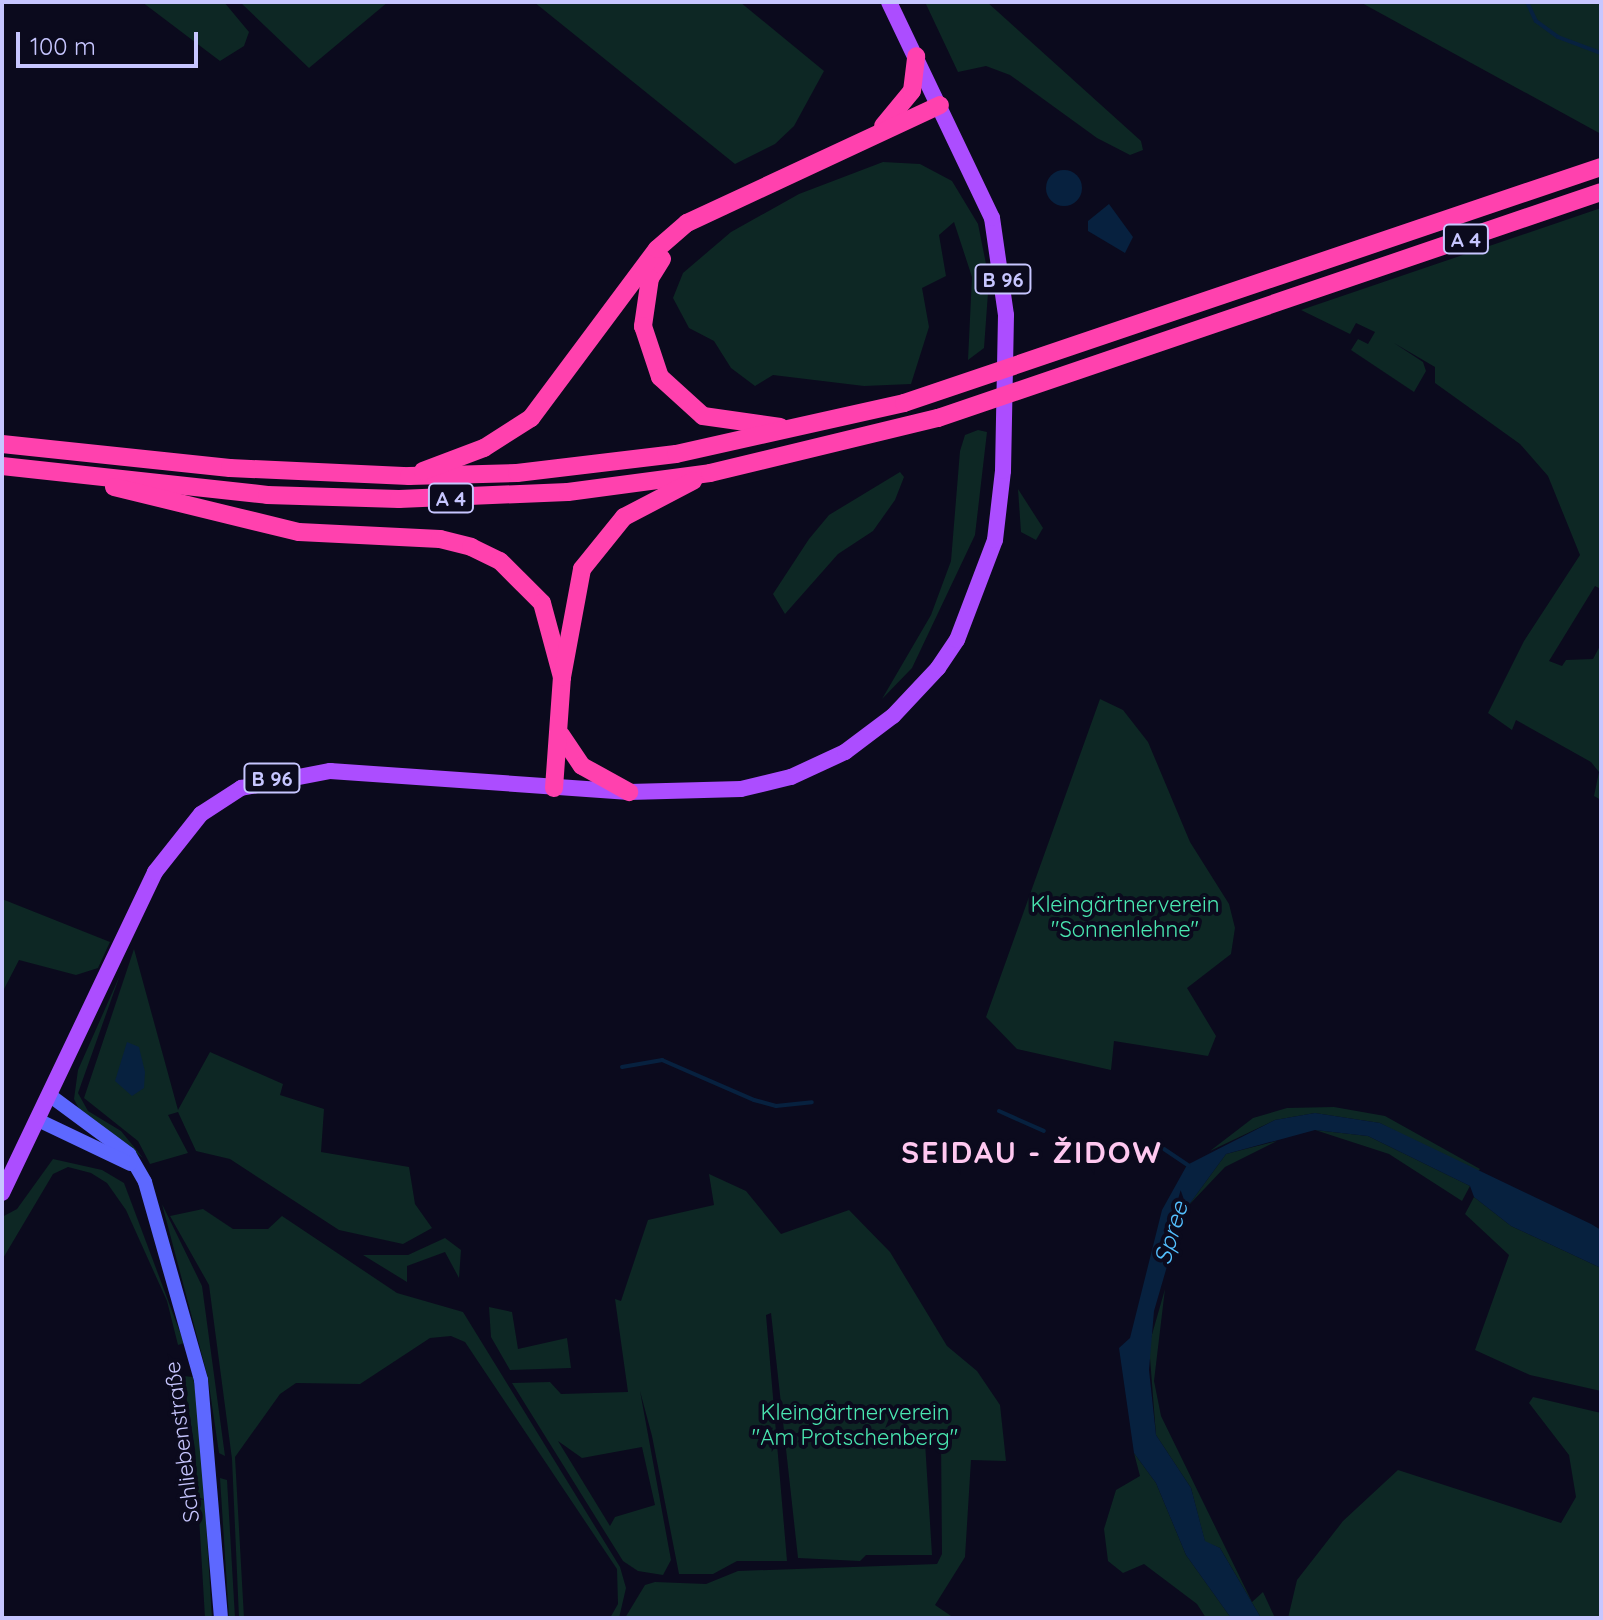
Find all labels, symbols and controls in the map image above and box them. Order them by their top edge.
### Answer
scale bar [20,16,202,66]
text: 100 m [30,31,96,61]
road number: A 4 [1442,223,1490,255]
road number: B 96 [973,263,1033,295]
road number: A 4 [427,482,475,514]
road number: B 96 [242,762,302,794]
park label: Kleingärtnerverein "Sonnenlehne" [1031,891,1219,942]
district label: SEIDAU - ŽIDOW [901,1134,1163,1170]
water label: Spree [1148,1198,1194,1268]
street label: Schliebenstraße [159,1360,205,1524]
park label: Kleingärtnerverein "Am Protschenberg" [752,1399,958,1450]

